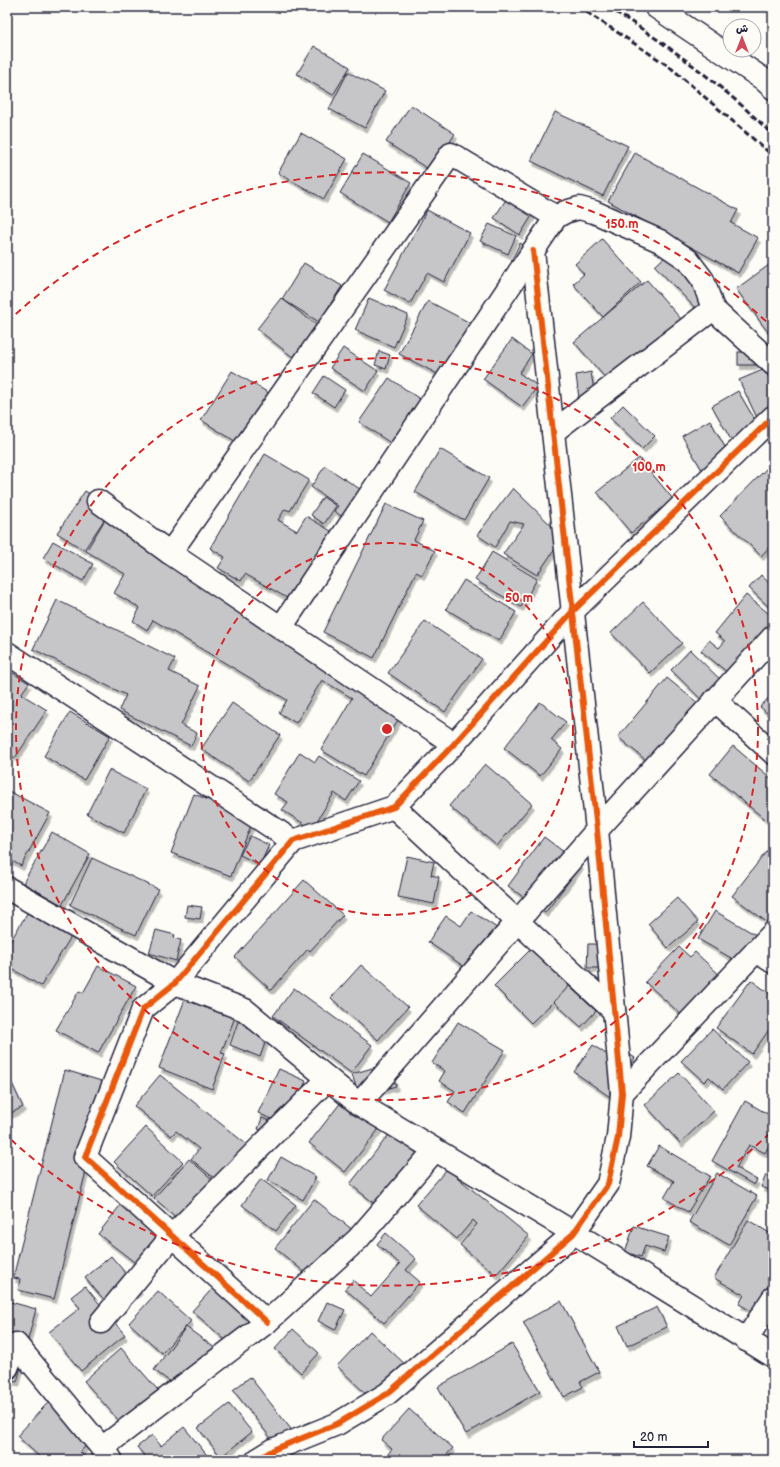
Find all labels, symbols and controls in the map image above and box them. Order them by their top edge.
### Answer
north arrow [722,18,762,58]
text: ش [736,22,748,35]
text: 150 m [606,217,638,232]
text: 100 m [632,460,666,475]
text: 50 m [505,591,533,606]
centre of rings [380,722,394,736]
scale bar [634,1423,708,1449]
text: 20 m [640,1430,667,1445]

